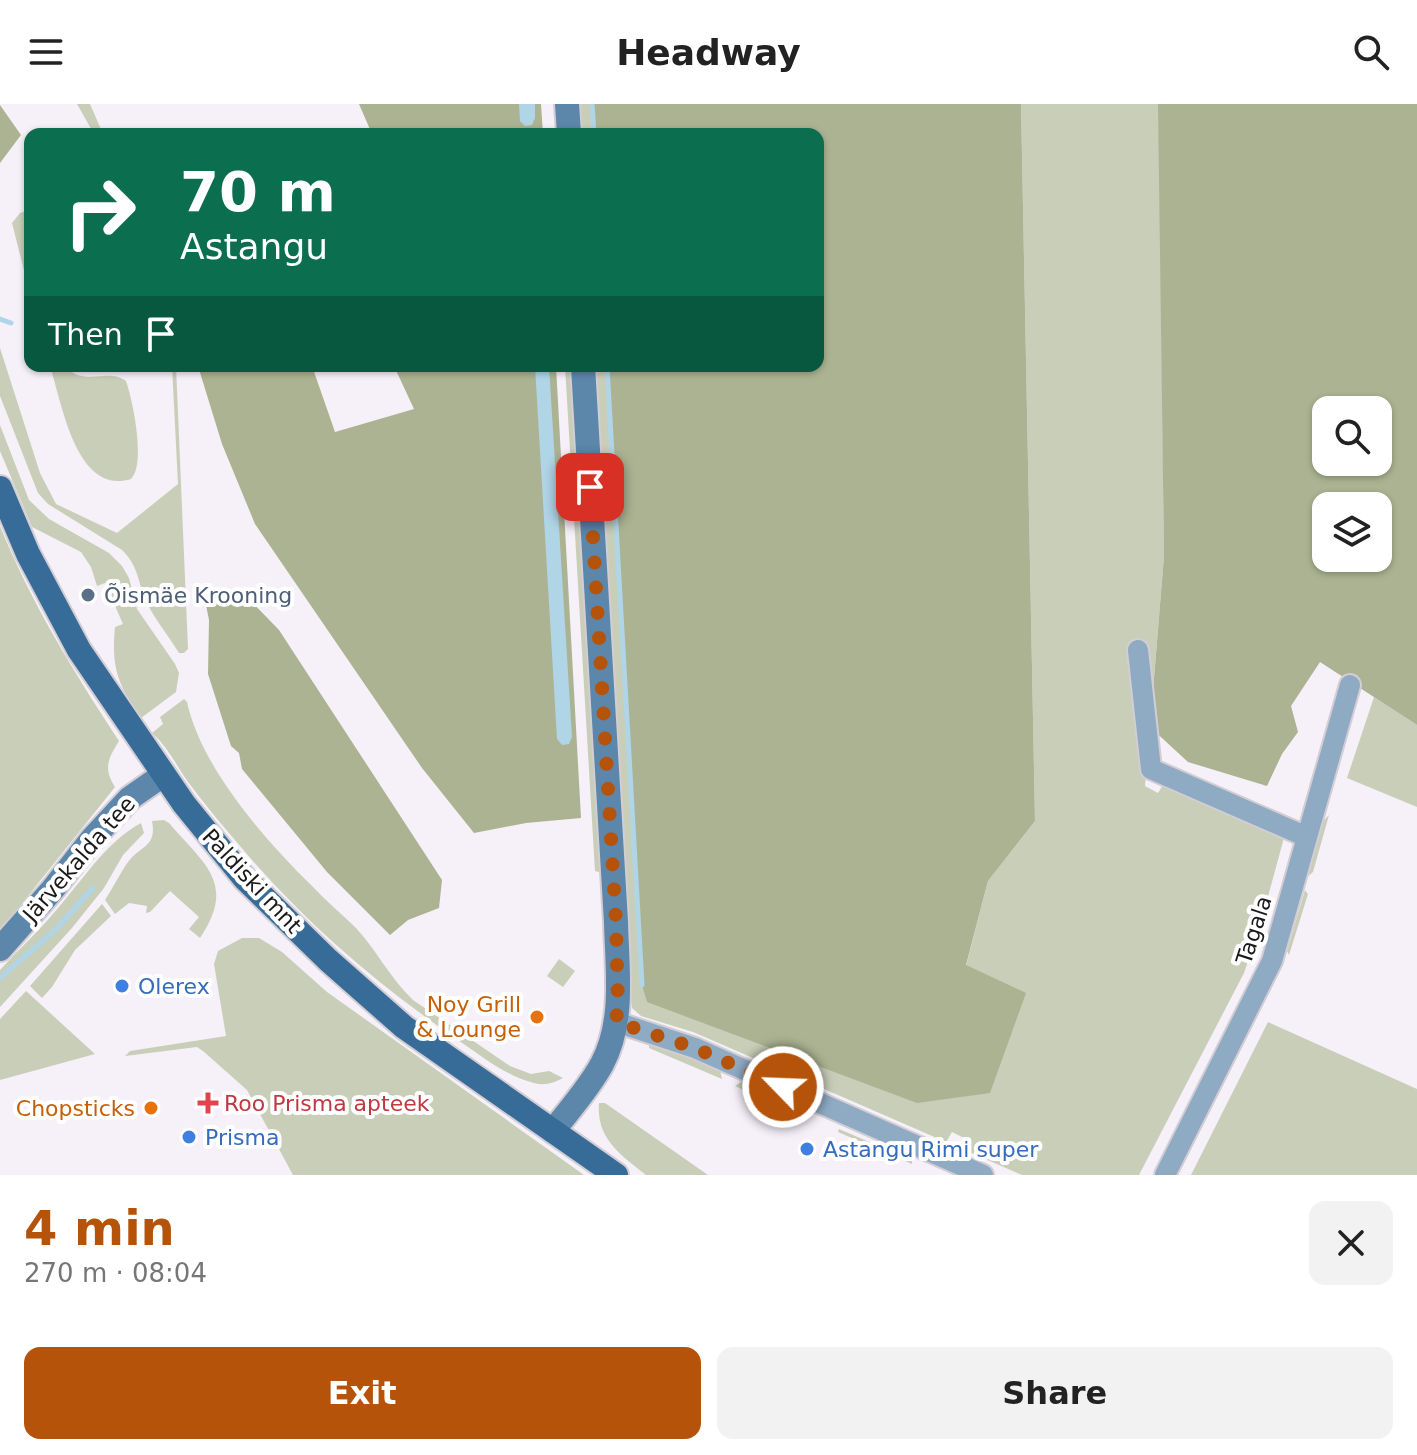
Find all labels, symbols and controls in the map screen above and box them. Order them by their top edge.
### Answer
icon: menu [24,30,68,74]
icon: search [1349,30,1393,74]
text: Headway [616,32,801,73]
text: 70 m [180,159,336,224]
icon: right [48,160,152,264]
text: Astangu [180,226,328,267]
icon: arrive [139,312,183,356]
text: Then [48,317,123,352]
map controls [1312,396,1392,572]
button: search [1312,396,1392,476]
pin [556,453,624,521]
icon: arrive [568,465,612,509]
button: layers [1312,492,1392,572]
place label: Õismäe Krooning [104,582,292,608]
marker: Õismäe Krooning [79,586,97,604]
street label: Järvekalda tee [17,791,140,928]
street label: Paldiski mnt [197,824,307,939]
street label: Tagala [1231,893,1277,968]
place label: Olerex [138,974,210,999]
marker: Olerex [113,977,131,995]
place label: Noy Grill & Lounge [416,992,521,1042]
marker: Noy Grill & Lounge [528,1008,546,1026]
position arrow [741,1045,825,1129]
place label: Roo Prisma apteek [224,1091,430,1116]
marker: Roo Prisma apteek [199,1094,217,1112]
place label: Chopsticks [16,1096,135,1121]
marker: Chopsticks [142,1099,160,1117]
place label: Prisma [205,1125,279,1150]
marker: Prisma [180,1128,198,1146]
place label: Astangu Rimi super [823,1137,1039,1162]
marker: Astangu Rimi super [798,1140,816,1158]
text: 4 min [24,1200,175,1256]
button: close [1309,1201,1393,1285]
text: 270 m · 08:04 [24,1258,207,1288]
button: Exit [24,1347,701,1439]
button: Share [717,1347,1393,1439]

